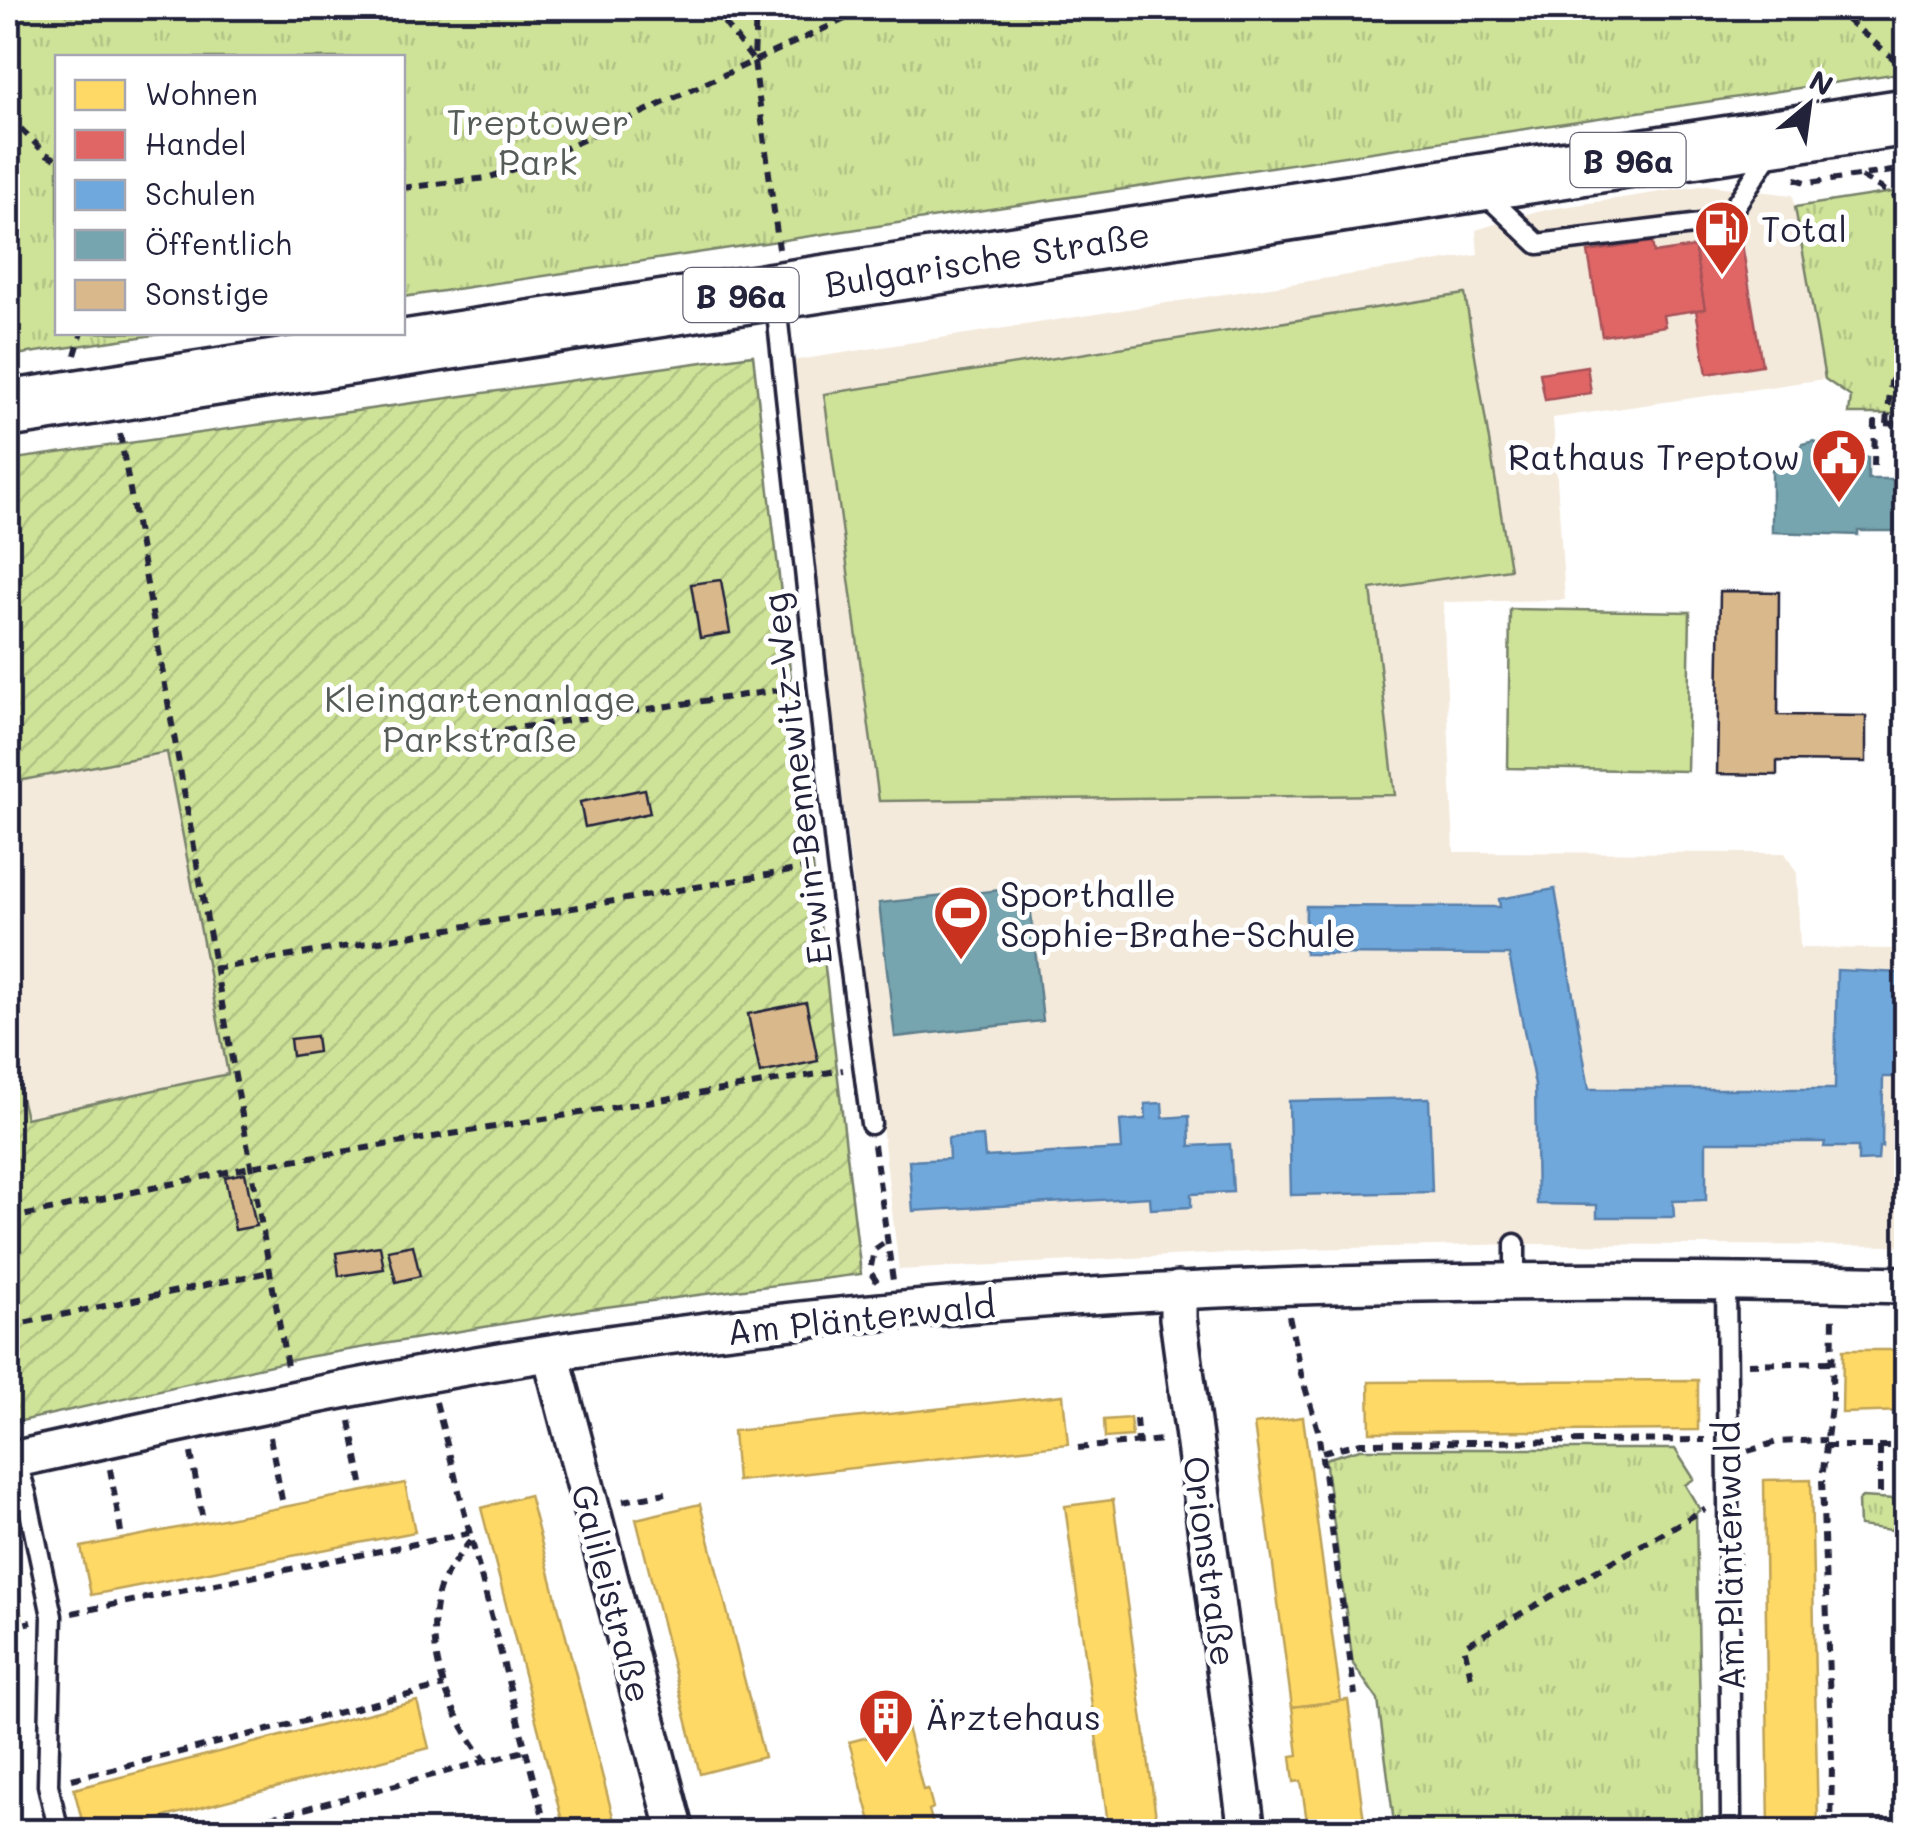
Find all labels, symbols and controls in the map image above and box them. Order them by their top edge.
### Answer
legend [55,55,405,335]
north arrow [1759,55,1859,155]
text: N [1804,61,1840,103]
text: Wohnen [145,73,258,113]
park label: Treptower Park [447,98,629,184]
text: Handel [145,123,247,163]
road number: B 96a [1570,133,1686,187]
text: Schulen [145,173,256,213]
fuel station icon: Total [1692,198,1752,277]
place label: Total [1761,205,1847,251]
street label: Bulgarische Straße [821,210,1153,306]
text: Öffentlich [145,223,292,263]
road number: B 96a [684,268,798,322]
text: Sonstige [145,273,269,313]
public building icon: Rathaus Treptow [1809,426,1869,505]
place label: Rathaus Treptow [1508,433,1800,479]
street label: Erwin-Bennewitz-Weg [750,591,842,967]
park label: Kleingartenanlage Parkstraße [324,675,636,761]
place label: Sporthalle Sophie-Brahe-Schule [1000,870,1356,956]
sports icon: Sporthalle Sophie-Brahe-Schule [931,883,991,962]
street label: Am Plänterwald [725,1280,997,1354]
street label: Am Plänterwald [1703,1421,1753,1691]
street label: Orionstraße [1173,1453,1249,1669]
street label: Galileistraße [562,1479,664,1707]
building icon: Ärztehaus [856,1686,916,1765]
place label: Ärztehaus [925,1693,1101,1739]

